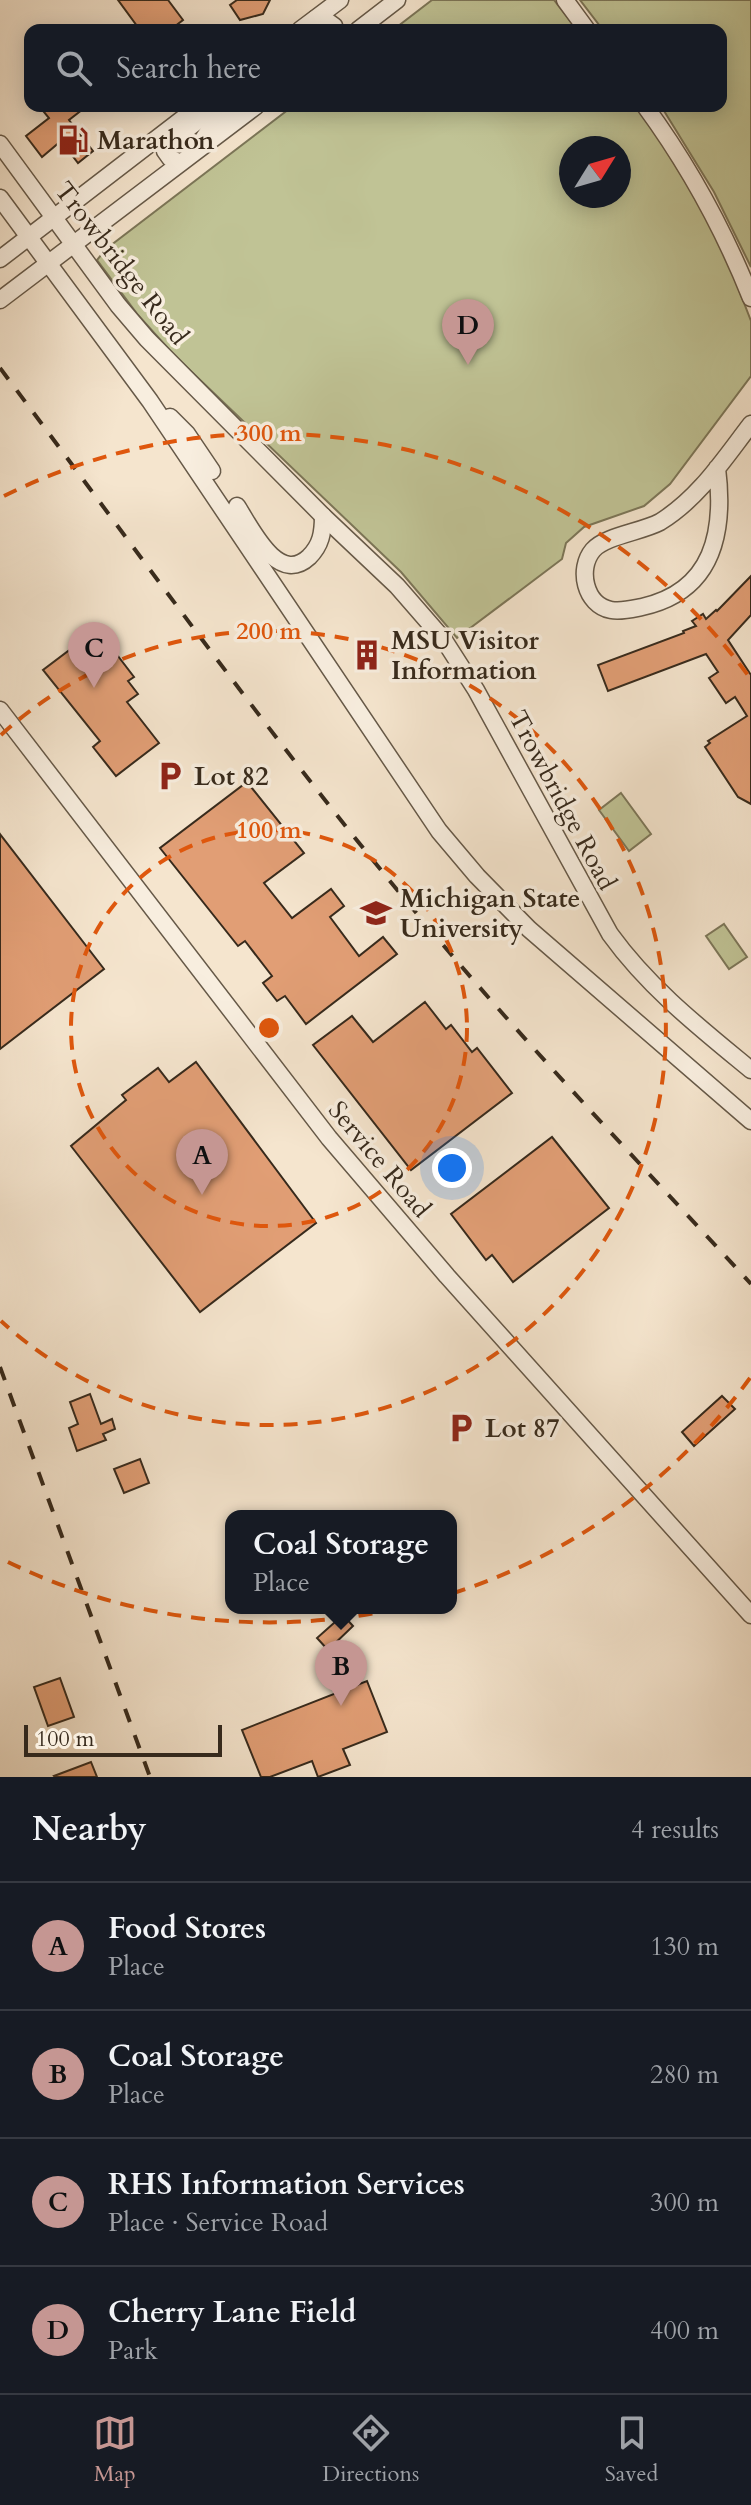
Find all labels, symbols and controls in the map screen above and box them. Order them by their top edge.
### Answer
search box [24,24,727,112]
icon: search [52,46,96,90]
text: Search here [116,48,261,89]
fuel station icon: Marathon [56,123,90,157]
place label: Marathon [97,123,215,158]
north arrow [559,136,631,208]
street label: Trowbridge Road [47,174,197,352]
pin: D [442,299,494,365]
text: 300 m [236,417,303,450]
text: 200 m [236,615,303,648]
pin: C [68,622,120,688]
place label: MSU Visitor Information [391,623,539,688]
building icon: MSU Visitor Information [350,638,384,672]
street label: Trowbridge Road [501,704,625,896]
parking icon: Lot 82 [153,759,187,793]
place label: Lot 82 [194,759,268,794]
text: 100 m [236,814,303,847]
place label: Michigan State University [400,881,580,946]
school or university icon: Michigan State University [359,896,393,930]
centre of rings [255,1014,283,1042]
street label: Service Road [320,1093,439,1225]
pin: A [176,1129,228,1195]
your location [432,1148,472,1188]
parking icon: Lot 87 [444,1411,478,1445]
place label: Lot 87 [485,1411,559,1446]
popup [225,1510,457,1614]
text: Coal Storage [253,1524,429,1565]
text: Place [253,1565,310,1600]
pin: B [315,1640,367,1706]
scale bar [24,1721,222,1757]
text: 100 m [36,1724,94,1754]
text: Nearby [32,1806,147,1852]
text: 4 results [631,1812,719,1847]
text: Food Stores [108,1908,266,1949]
text: A [48,1929,68,1964]
text: 130 m [650,1929,719,1964]
text: Place [108,1949,165,1984]
text: Coal Storage [108,2036,284,2077]
text: B [49,2057,67,2092]
text: 280 m [650,2057,719,2092]
text: Place [108,2077,165,2112]
text: RHS Information Services [108,2164,465,2205]
text: C [48,2185,68,2220]
text: 300 m [650,2185,719,2220]
text: Place · Service Road [108,2205,328,2240]
text: Cherry Lane Field [108,2292,356,2333]
text: D [47,2313,69,2348]
text: 400 m [650,2313,719,2348]
text: Park [108,2333,158,2368]
tab: Map [93,2411,137,2489]
tab: Directions [322,2411,419,2489]
tab: Saved [605,2411,658,2489]

